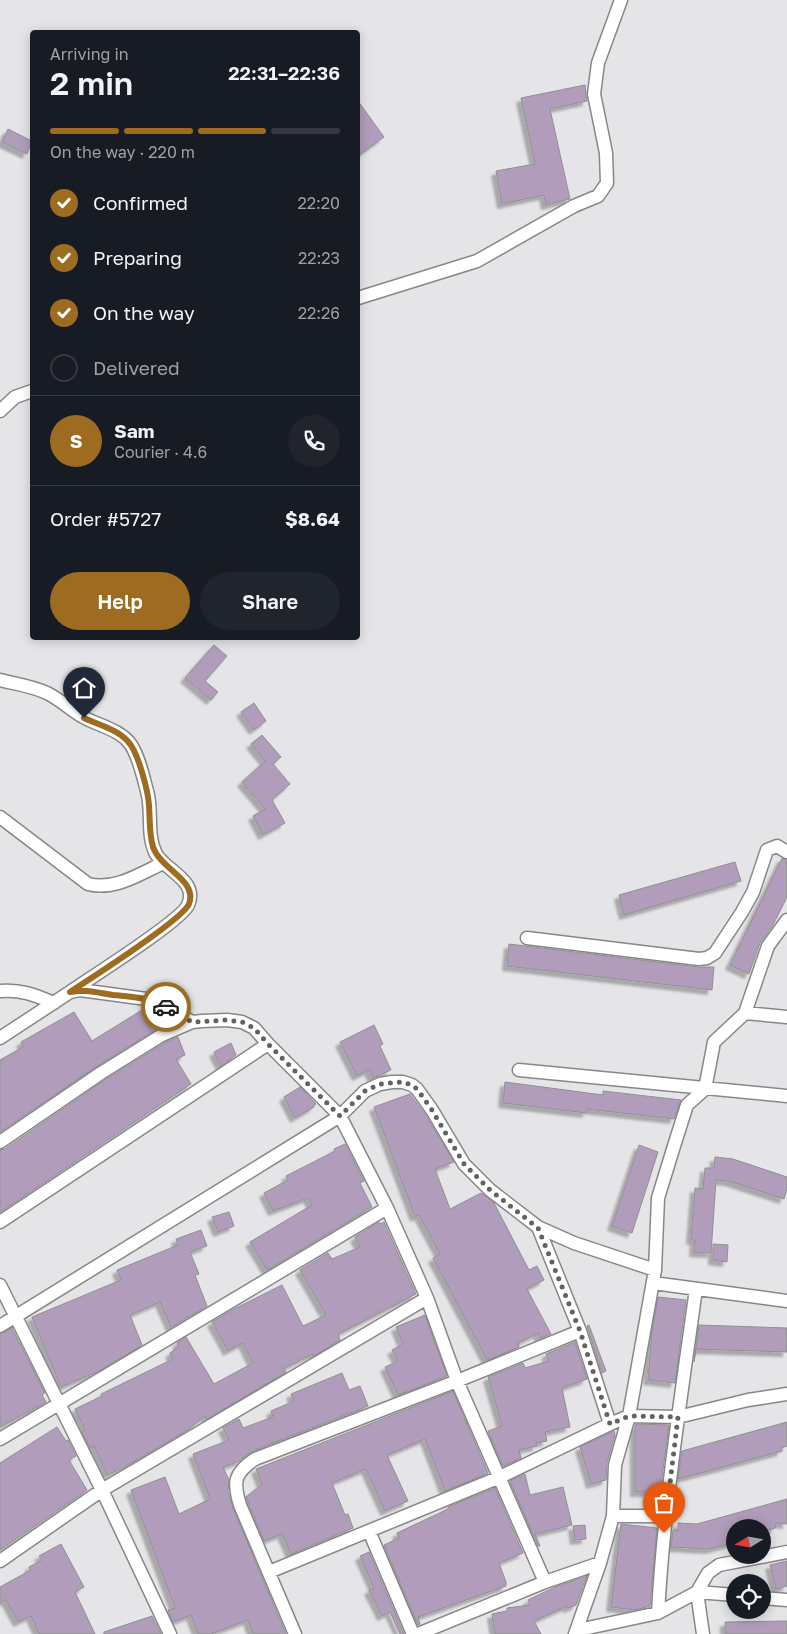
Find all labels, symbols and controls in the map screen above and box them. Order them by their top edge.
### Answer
text: Arriving in [50,44,129,64]
text: 22:31–22:36 [228,61,340,84]
text: 2 min [50,64,133,102]
text: On the way · 220 m [50,142,195,162]
icon: check [50,189,78,217]
text: Confirmed [93,191,188,214]
text: 22:20 [297,193,340,213]
icon: check [50,244,78,272]
text: Preparing [93,246,182,269]
text: 22:23 [298,248,340,268]
icon: check [50,299,78,327]
text: On the way [93,301,195,324]
text: 22:26 [298,303,340,323]
text: Delivered [93,356,180,379]
button: phone [288,415,340,467]
text: Sam [114,419,154,442]
text: S [70,429,82,452]
text: Courier · 4.6 [114,442,207,462]
text: Order #5727 [50,507,161,530]
text: $8.64 [285,507,340,530]
button: Help [50,572,190,630]
button: Share [200,572,340,630]
pin [63,667,105,718]
icon: home [70,674,98,702]
courier [141,982,191,1032]
icon: car [152,993,180,1021]
pin [643,1482,685,1533]
icon: bag [650,1489,678,1517]
north arrow [726,1519,771,1564]
map controls [726,1519,771,1619]
button: locate [726,1574,771,1619]

